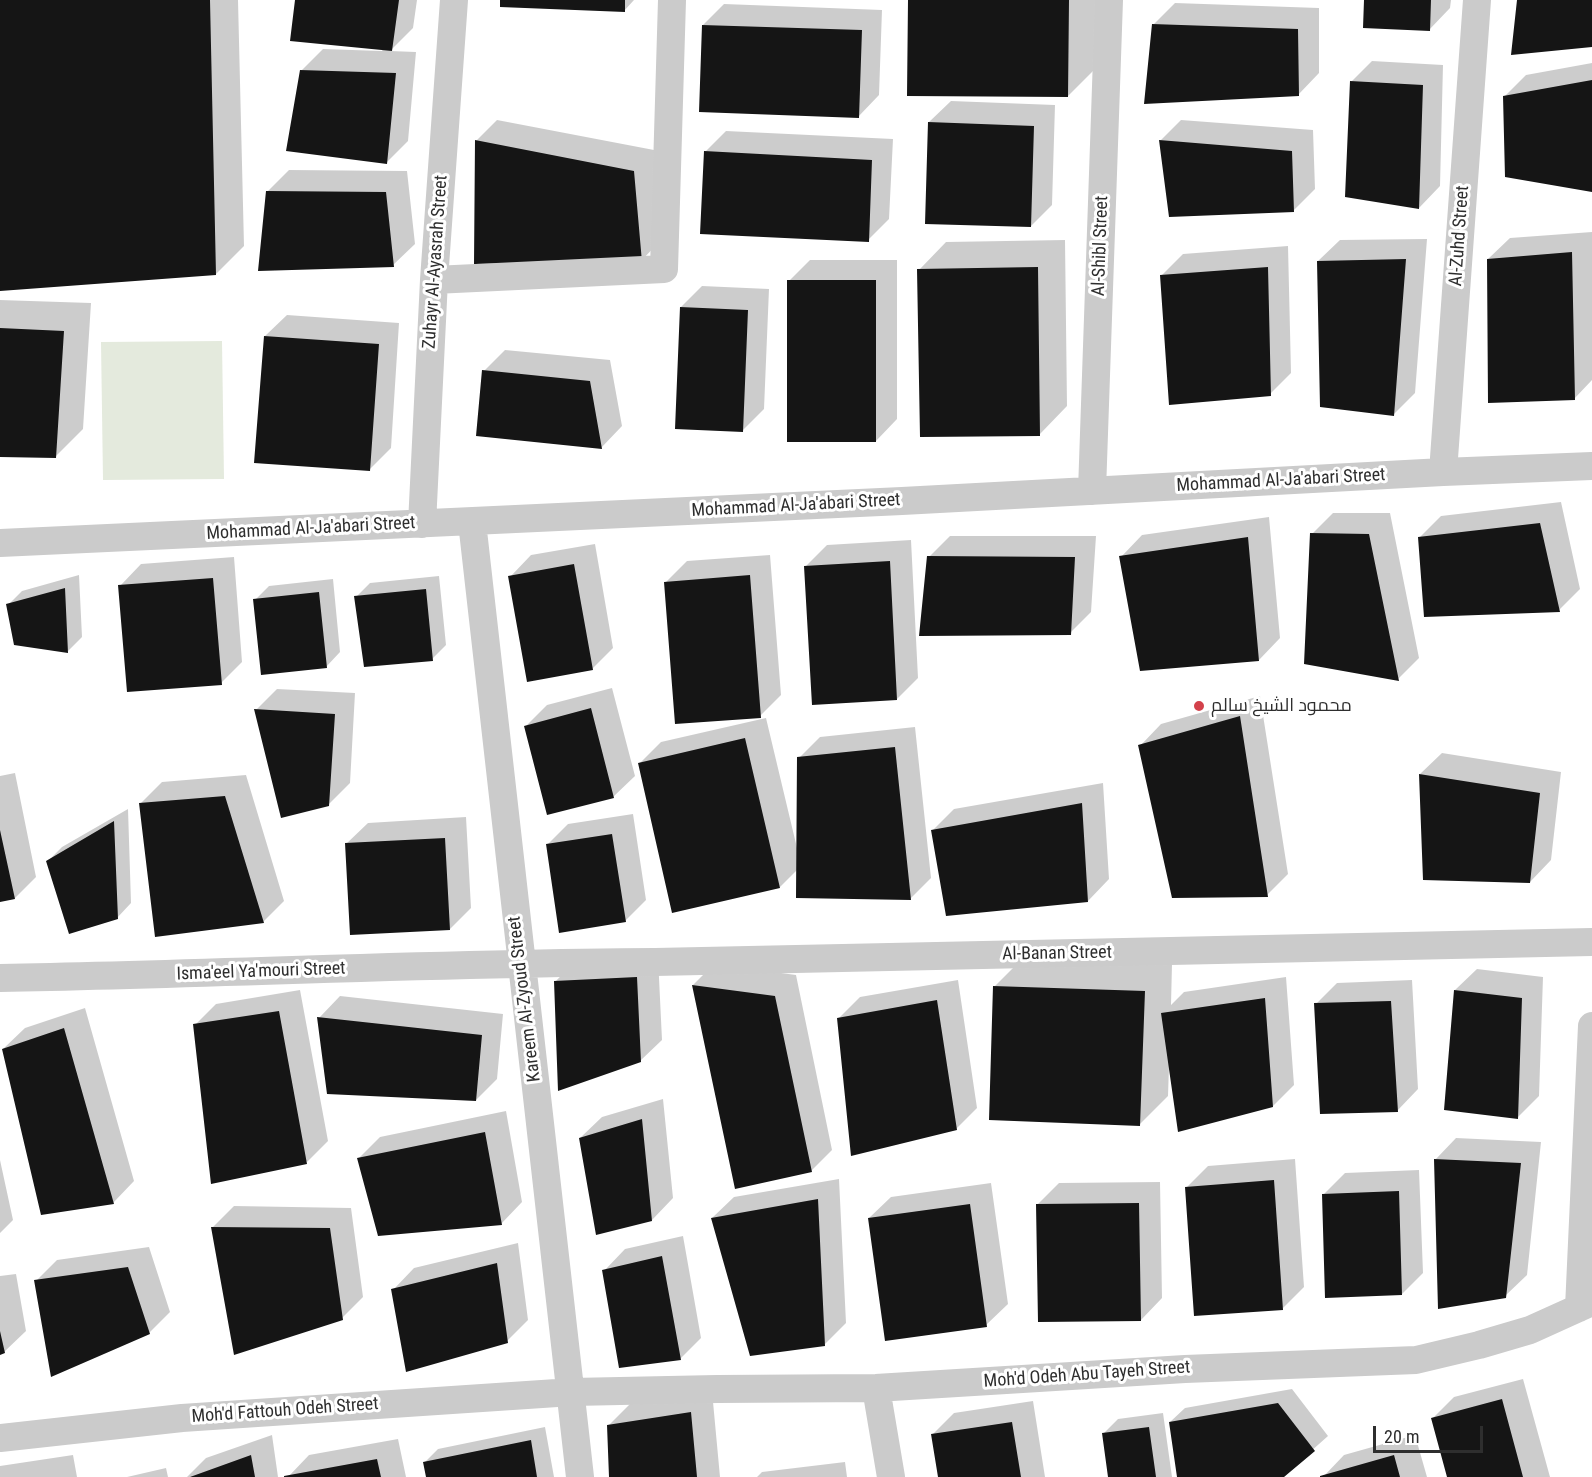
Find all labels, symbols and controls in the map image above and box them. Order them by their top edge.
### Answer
street label: Zuhayr Al-Ayasrah Street [419,174,453,350]
street label: Al-Zuhd Street [1446,185,1474,287]
street label: Al-Shibl Street [1088,195,1114,297]
street label: Mohammad Al-Ja'abari Street [1176,465,1386,497]
street label: Mohammad Al-Ja'abari Street [691,490,901,522]
street label: Mohammad Al-Ja'abari Street [206,513,416,545]
place label: محمود الشيخ سالم [1211,695,1352,717]
marker: محمود الشيخ سالم [1192,699,1206,713]
street label: Kareem Al-Zyoud Street [504,915,546,1083]
street label: Al-Banan Street [1002,942,1112,966]
street label: Isma'eel Ya'mouri Street [176,958,346,986]
street label: Moh'd Odeh Abu Tayeh Street [983,1357,1191,1393]
street label: Moh'd Fattouh Odeh Street [191,1394,379,1428]
scale bar [1376,1414,1486,1452]
text: 20 m [1384,1426,1419,1447]

